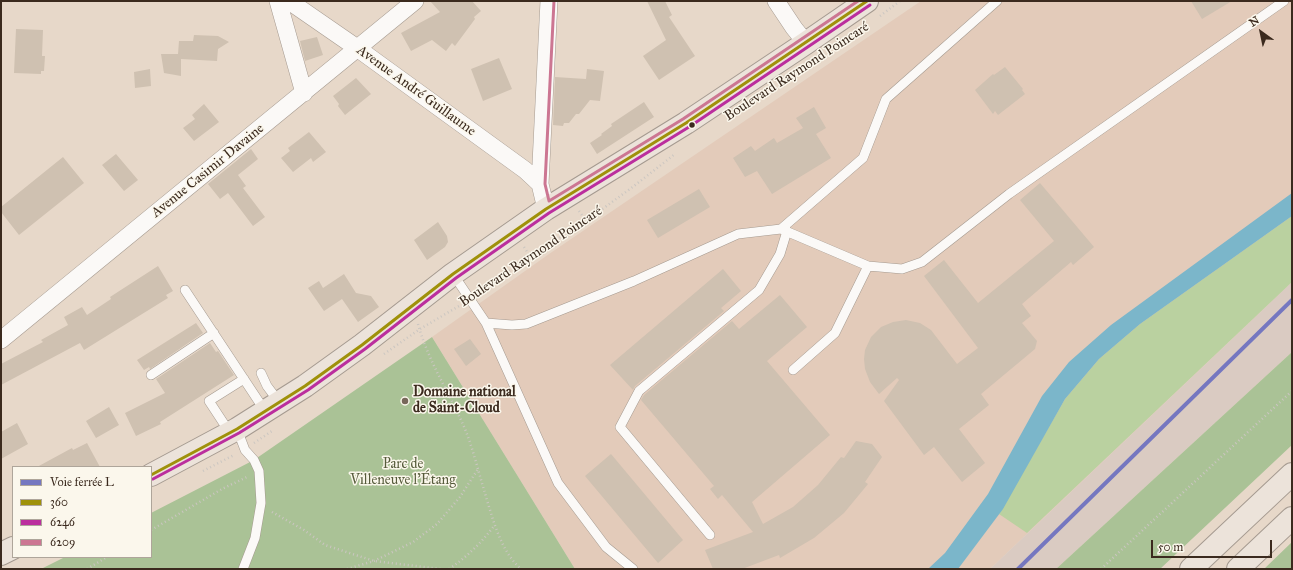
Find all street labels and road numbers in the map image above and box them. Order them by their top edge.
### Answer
street label: Boulevard Raymond Poincaré [722,19,872,125]
street label: Avenue André Guillaume [353,42,479,140]
street label: Avenue Casimir Davaine [148,120,268,222]
street label: Boulevard Raymond Poincaré [456,203,606,311]

